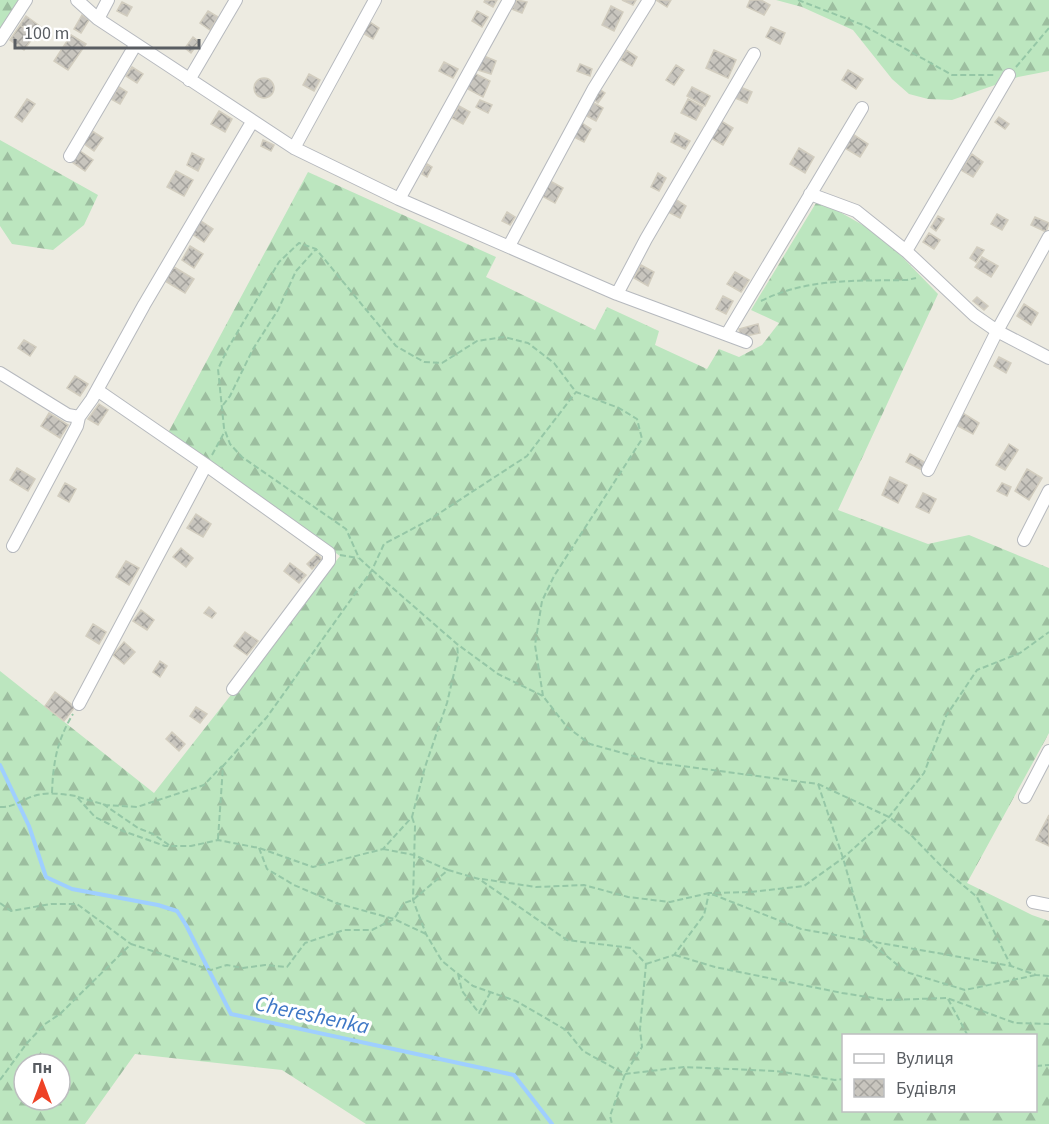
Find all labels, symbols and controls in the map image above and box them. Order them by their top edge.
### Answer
scale bar [15,12,200,50]
text: 100 m [24,21,69,46]
water label: Chereshenka [252,987,372,1043]
legend [842,1034,1037,1112]
text: Вулиця [896,1046,954,1071]
north arrow [12,1052,72,1112]
text: Пн [32,1057,52,1079]
text: Будівля [896,1076,956,1101]

